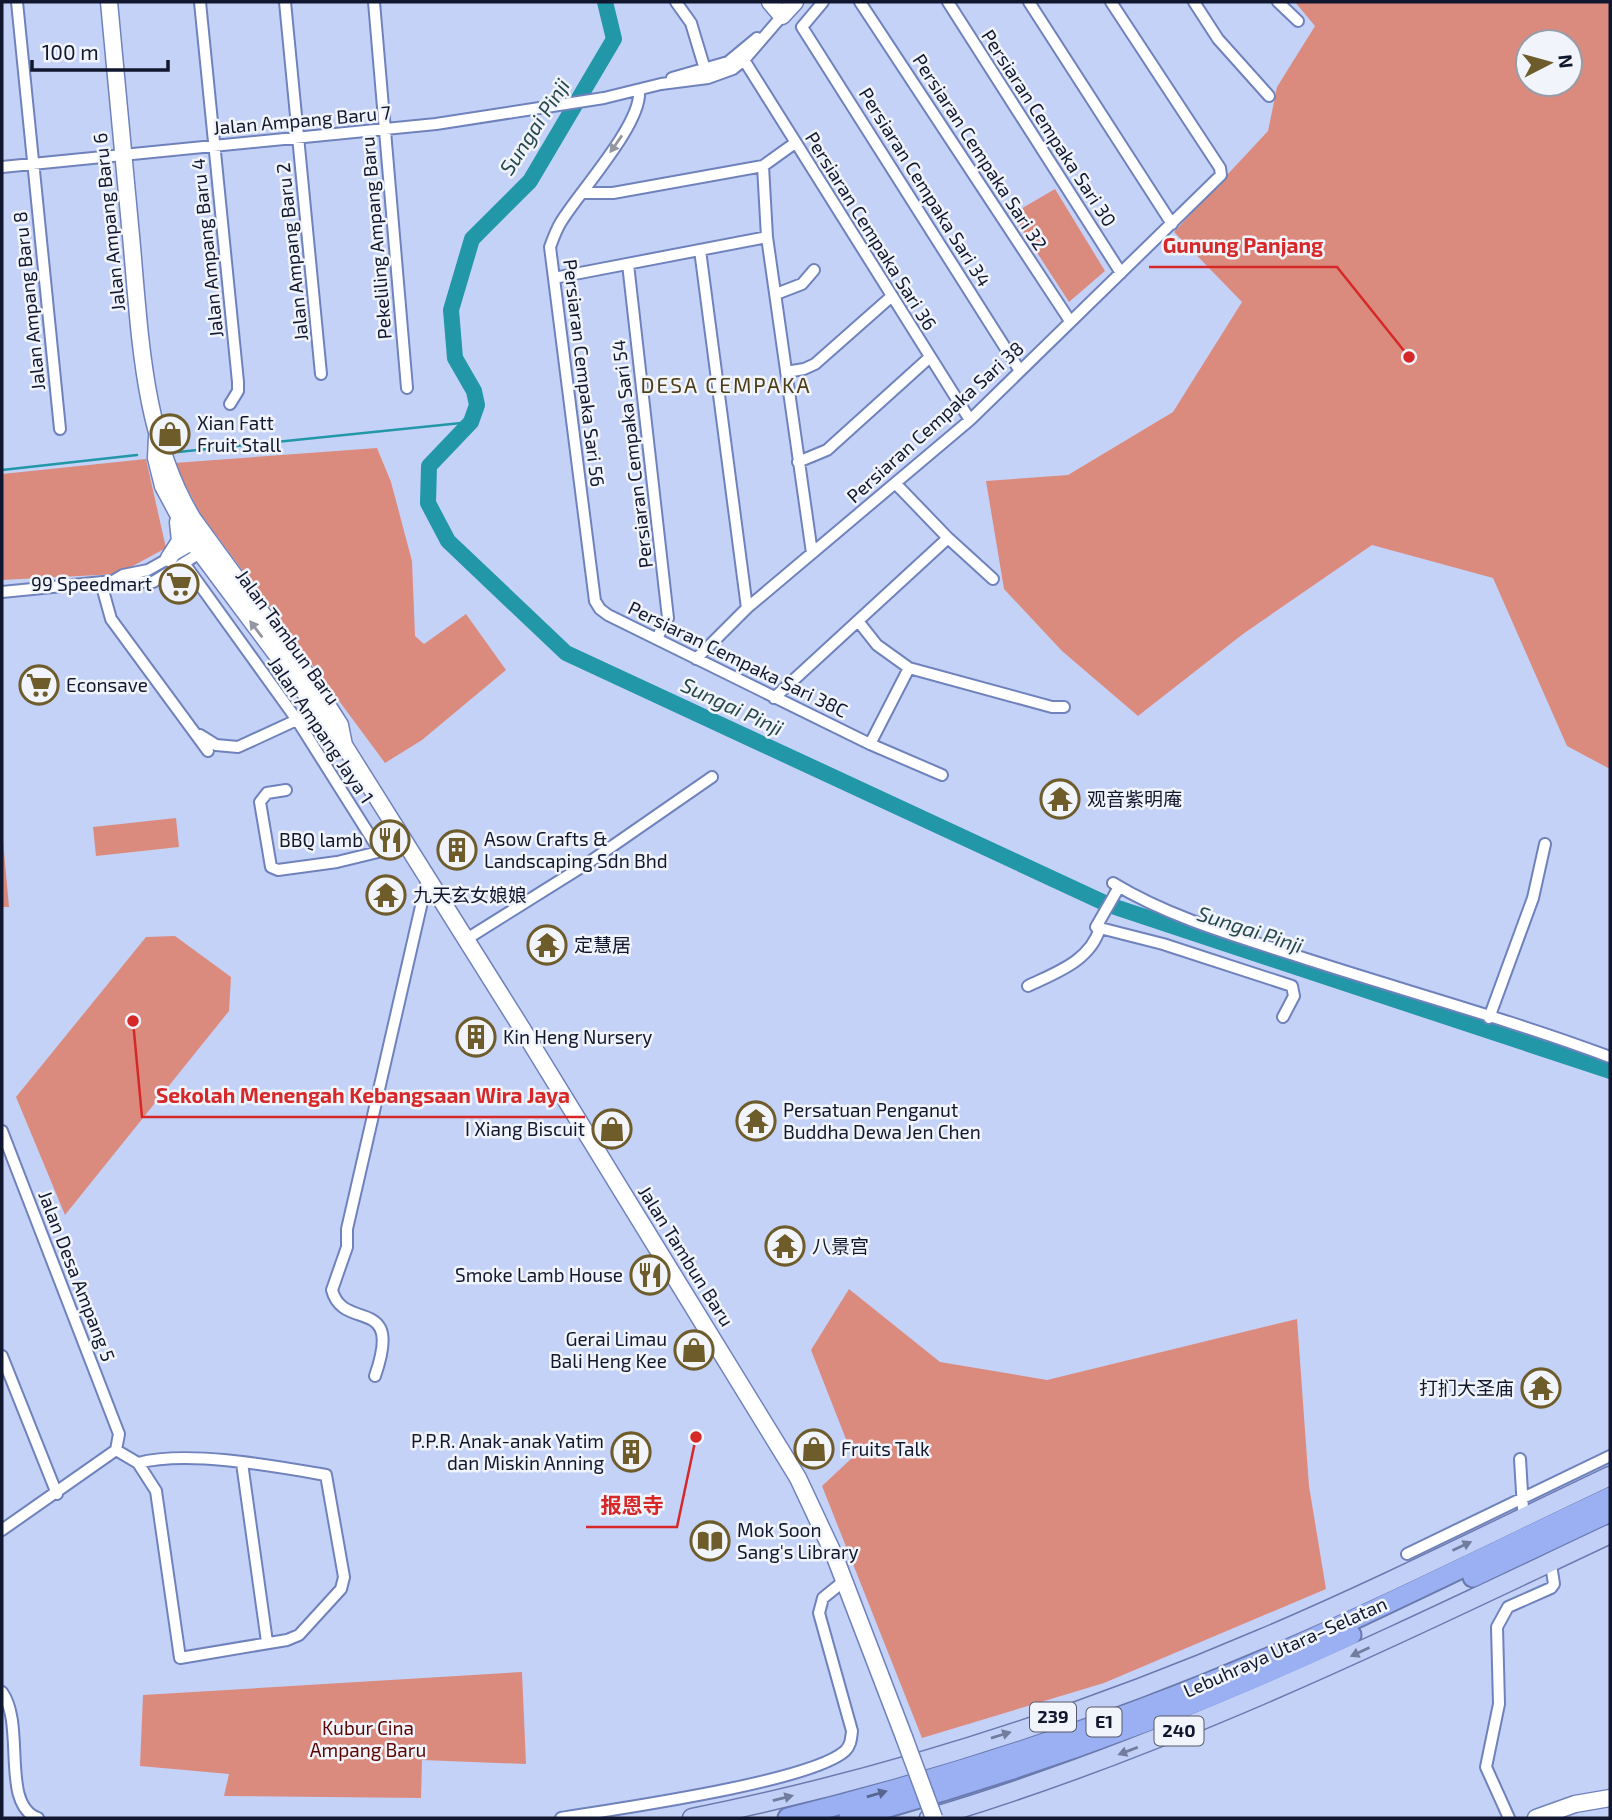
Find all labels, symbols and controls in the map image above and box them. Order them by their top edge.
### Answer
street label: Persiaran Cempaka Sari 30 [977,25,1122,231]
scale bar [32,28,168,72]
north arrow [1514,28,1584,98]
text: 100 m [42,39,99,64]
street label: Persiaran Cempaka Sari 32 [908,49,1053,254]
text: N [1554,53,1579,69]
water label: Sungai Pinji [493,73,575,180]
street label: Persiaran Cempaka Sari 34 [855,83,996,291]
street label: Jalan Ampang Baru 7 [212,100,392,139]
street label: Persiaran Cempaka Sari 36 [801,127,942,334]
street label: Jalan Ampang Baru 6 [88,132,129,312]
one-way arrow [609,135,623,153]
street label: Pekeliling Ampang Baru [355,136,396,340]
street label: Jalan Ampang Baru 4 [186,157,227,339]
street label: Jalan Ampang Baru 2 [271,162,312,342]
street label: Jalan Ampang Baru 8 [8,210,49,392]
callout: Gunung Panjang [1149,225,1337,267]
text: Gunung Panjang [1163,232,1323,257]
street label: Persiaran Cempaka Sari 56 [559,258,610,488]
street label: Persiaran Cempaka Sari 38 [841,336,1028,507]
street label: Persiaran Cempaka Sari 54 [606,338,657,570]
district label: DESA CEMPAKA [640,372,812,397]
place label: Xian Fatt Fruit Stall [197,411,281,456]
shop icon: Xian Fatt Fruit Stall [149,413,191,455]
supermarket icon: 99 Speedmart [158,563,200,605]
street label: Jalan Tambun Baru [232,565,345,709]
place label: 99 Speedmart [31,572,152,595]
street label: Persiaran Cempaka Sari 38C [625,595,852,722]
one-way arrow [250,620,264,638]
street label: Jalan Ampang Jaya 1 [264,652,379,808]
supermarket icon: Econsave [18,664,60,706]
water label: Sungai Pinji [677,671,788,741]
place label: Econsave [66,673,148,696]
temple icon: 观音紫明庵 [1039,778,1081,820]
place label: 观音紫明庵 [1087,787,1182,810]
restaurant icon: BBQ lamb [369,819,411,861]
place label: Asow Crafts & Landscaping Sdn Bhd [484,827,668,872]
place label: BBQ lamb [279,828,363,851]
building icon: Asow Crafts & Landscaping Sdn Bhd [436,829,478,871]
temple icon: 九天玄女娘娘 [365,874,407,916]
place label: 九天玄女娘娘 [413,883,527,906]
water label: Sungai Pinji [1194,900,1307,958]
temple icon: 定慧居 [526,924,568,966]
place label: 定慧居 [574,933,631,956]
building icon: Kin Heng Nursery [455,1016,497,1058]
place label: Kin Heng Nursery [503,1025,652,1048]
callout: Sekolah Menengah Kebangsaan Wira Jaya [142,1075,585,1117]
text: Sekolah Menengah Kebangsaan Wira Jaya [156,1082,570,1108]
place label: Persatuan Penganut Buddha Dewa Jen Chen [783,1098,981,1143]
temple icon: Persatuan Penganut Buddha Dewa Jen Chen [735,1100,777,1142]
shop icon: I Xiang Biscuit [591,1108,633,1150]
place label: I Xiang Biscuit [465,1117,585,1140]
street label: Jalan Tambun Baru [634,1181,739,1330]
street label: Jalan Desa Ampang 5 [34,1187,121,1364]
temple icon: 八景宫 [764,1225,806,1267]
place label: 八景宫 [812,1234,869,1257]
restaurant icon: Smoke Lamb House [629,1254,671,1296]
place label: Smoke Lamb House [455,1263,623,1286]
place label: Gerai Limau Bali Heng Kee [550,1327,667,1372]
shop icon: Gerai Limau Bali Heng Kee [673,1329,715,1371]
temple icon: 打扪大圣庙 [1520,1367,1562,1409]
place label: 打扪大圣庙 [1419,1376,1514,1399]
shop icon: Fruits Talk [793,1428,835,1470]
place label: P.P.R. Anak-anak Yatim dan Miskin Anning [411,1429,604,1474]
building icon: P.P.R. Anak-anak Yatim dan Miskin Anning [610,1431,652,1473]
place label: Fruits Talk [841,1437,930,1460]
callout: 报恩寺 [586,1485,677,1527]
text: 报恩寺 [601,1492,664,1517]
place label: Mok Soon Sang's Library [737,1518,859,1563]
library icon: Mok Soon Sang's Library [689,1520,731,1562]
one-way arrow [1452,1540,1472,1552]
street label: Lebuhraya Utara–Selatan [1179,1591,1390,1702]
one-way arrow [1350,1646,1370,1658]
road number: 239 [1030,1702,1076,1732]
road number: E1 [1086,1708,1122,1736]
park label: Kubur Cina Ampang Baru [310,1716,426,1761]
road number: 240 [1154,1716,1204,1746]
one-way arrow [991,1729,1012,1740]
one-way arrow [1118,1746,1139,1757]
one-way arrow [867,1789,888,1799]
one-way arrow [772,1792,794,1803]

